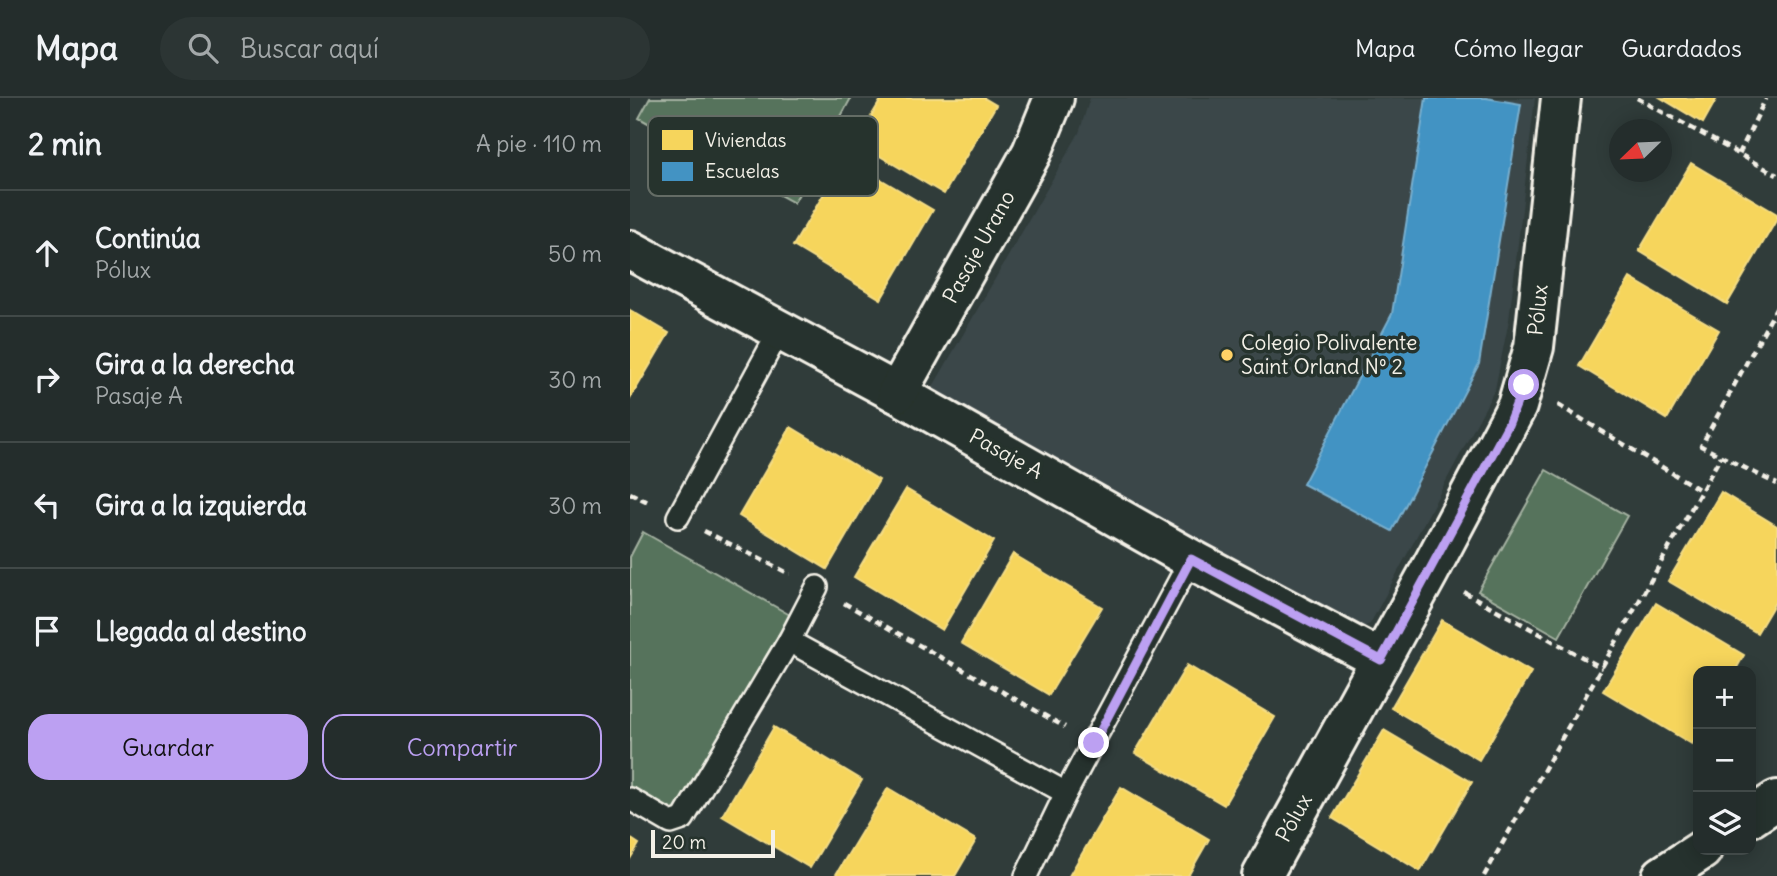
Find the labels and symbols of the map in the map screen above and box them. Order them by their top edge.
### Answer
legend [648,116,878,196]
north arrow [1609,119,1672,182]
text: Viviendas [705,128,787,152]
text: Escuelas [705,159,779,183]
street label: Pasaje Urano [936,186,1021,308]
street label: Pólux [1521,283,1554,337]
place label: Colegio Polivalente Saint Orland Nº 2 [1241,329,1417,380]
marker: Colegio Polivalente Saint Orland Nº 2 [1219,347,1235,363]
route start [1508,369,1539,400]
street label: Pasaje A [965,422,1048,485]
route end [1078,727,1109,758]
street label: Pólux [1269,789,1318,847]
scale bar [651,827,775,859]

